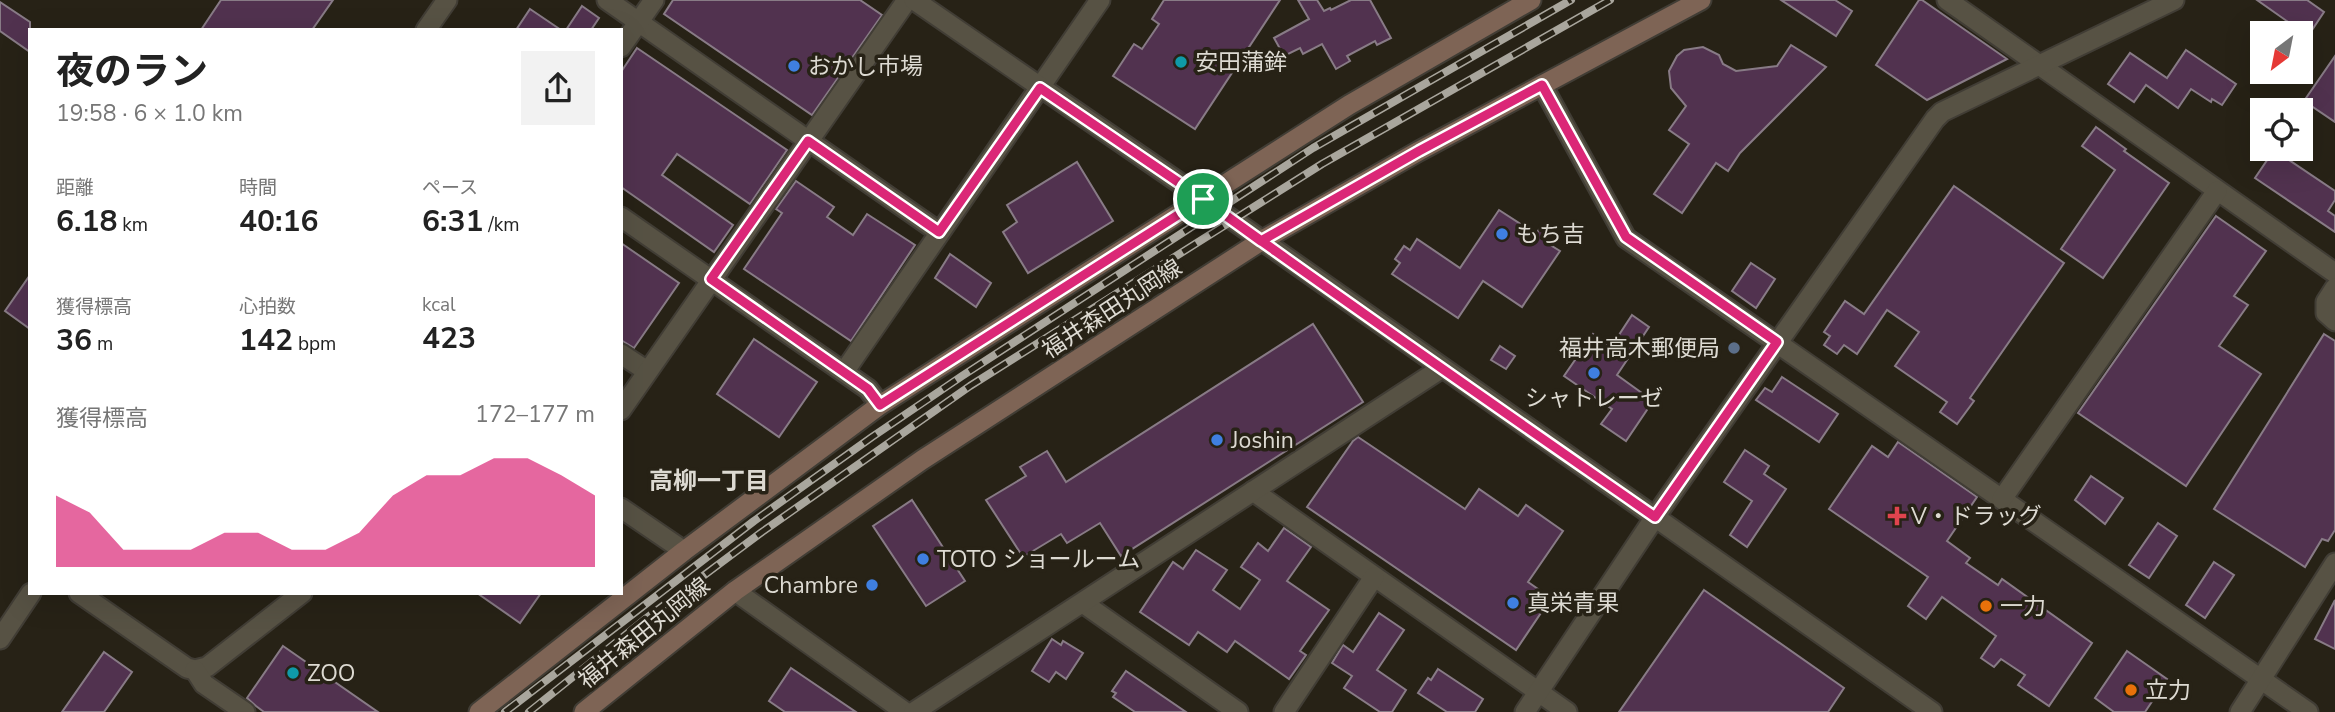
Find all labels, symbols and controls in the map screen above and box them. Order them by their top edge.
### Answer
north arrow [2250,21,2314,84]
map controls [2250,21,2313,161]
text: 夜のラン [56,46,208,97]
place label: 安田蒲鉾 [1195,47,1287,78]
button: share [521,51,595,125]
place label: おかし市場 [808,51,923,82]
marker: 安田蒲鉾 [1173,54,1189,70]
marker: おかし市場 [786,58,802,74]
text: 19:58 · 6 × 1.0 km [56,98,243,129]
button: locate [2250,98,2313,161]
pin [1173,169,1233,229]
text: 距離 [56,175,94,201]
text: 時間 [239,175,277,201]
text: ペース [422,175,478,201]
icon: arrive [1184,180,1222,218]
text: 6.18 [56,201,117,242]
text: 40:16 [239,201,318,242]
text: 6:31 [422,201,483,242]
text: km [117,212,148,238]
text: /km [483,212,519,238]
place label: もち吉 [1516,219,1585,250]
marker: もち吉 [1494,226,1510,242]
street label: 福井森田丸岡線 [1036,252,1188,366]
text: kcal [422,292,456,318]
text: 獲得標高 [56,294,132,320]
text: 心拍数 [239,294,296,320]
text: 423 [422,318,476,359]
text: 36 [56,320,92,361]
text: 142 [239,320,293,361]
text: m [92,331,113,357]
text: bpm [293,331,336,357]
place label: 福井高木郵便局 [1559,333,1720,364]
marker: 福井高木郵便局 [1726,340,1742,356]
marker: シャトレーゼ [1586,365,1602,381]
place label: シャトレーゼ [1525,383,1663,414]
text: 172–177 m [475,399,595,430]
text: 獲得標高 [56,403,148,434]
place label: Joshin [1230,425,1294,456]
marker: Joshin [1209,432,1225,448]
district label: 高柳一丁目 [649,465,769,497]
place label: V・ドラッグ [1910,501,2042,532]
marker: V・ドラッグ [1889,508,1905,524]
place label: TOTO ショールーム [937,544,1140,575]
marker: TOTO ショールーム [915,551,931,567]
street label: 福井森田丸岡線 [572,570,716,696]
place label: Chambre [764,570,858,601]
marker: Chambre [864,577,880,593]
place label: 真栄青果 [1527,588,1619,619]
place label: 一力 [2000,591,2046,622]
marker: 真栄青果 [1505,595,1521,611]
marker: 一力 [1978,598,1994,614]
place label: ZOO [307,658,355,689]
marker: ZOO [285,665,301,681]
place label: 立力 [2145,675,2191,706]
marker: 立力 [2123,682,2139,698]

